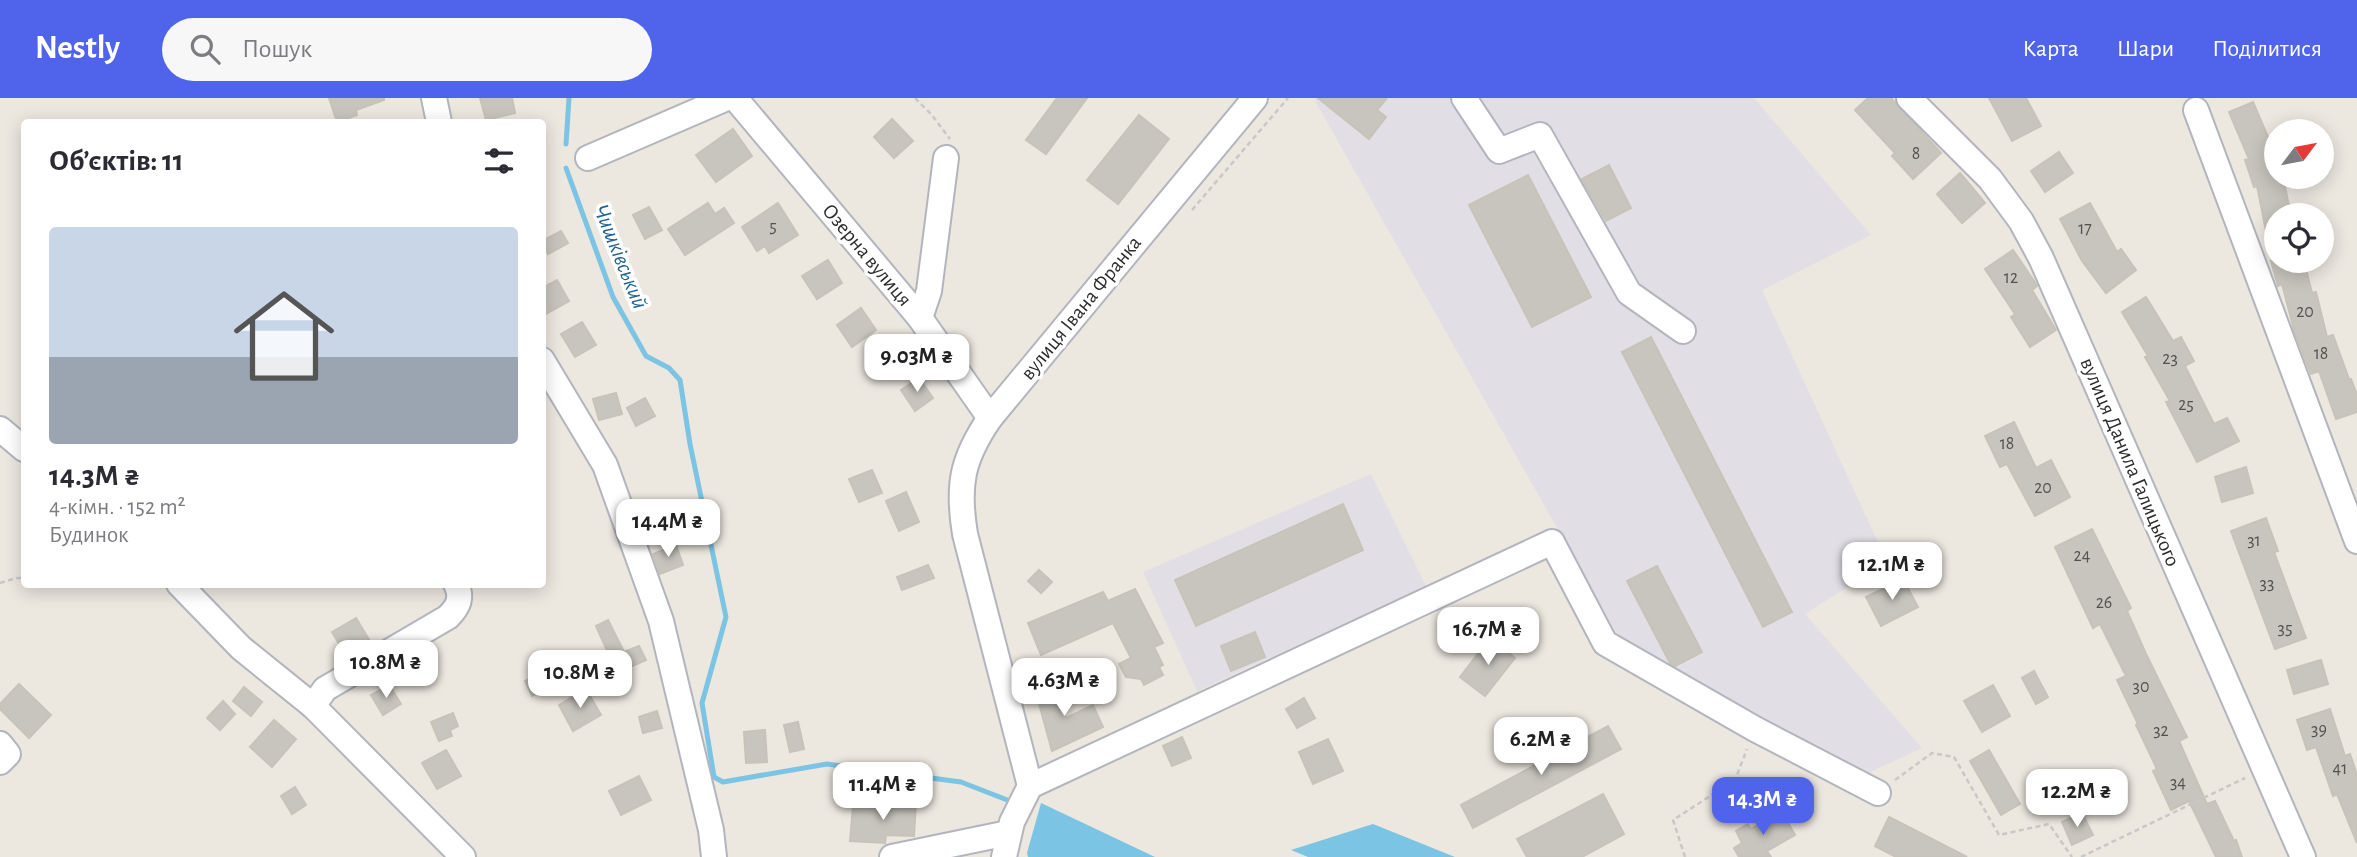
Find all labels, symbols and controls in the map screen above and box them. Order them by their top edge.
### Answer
search box [162,18,652,81]
icon: search [186,30,224,68]
text: Nestly [35,32,120,65]
text: Пошук [242,36,312,62]
text: Карта [2022,37,2079,61]
text: Шари [2117,37,2174,61]
text: Поділитися [2212,37,2322,61]
north arrow [2264,119,2334,189]
map controls [2264,119,2334,273]
icon: filters [480,142,518,180]
house number: 8 [1912,145,1920,163]
text: Об’єктів: 11 [49,146,184,176]
street label: Озерна вулиця [818,200,916,310]
water label: Чишківський [589,202,651,312]
button: locate [2264,203,2334,273]
house number: 5 [769,218,777,236]
house number: 17 [2078,220,2092,238]
street label: вулиця Івана Франка [1017,232,1145,384]
house number: 12 [2004,269,2018,287]
icon: home [221,273,347,399]
house number: 20 [2296,303,2314,321]
pin: 9.03M ₴ [852,334,982,394]
text: 9.03M ₴ [880,345,954,368]
house number: 18 [2314,345,2328,363]
house number: 23 [2162,350,2178,368]
street label: вулиця Данила Галицького [2076,354,2184,570]
house number: 25 [2178,396,2194,414]
house number: 18 [2000,435,2014,453]
text: 14.3M ₴ [49,461,140,491]
house number: 20 [2034,479,2052,497]
text: 4-кімн. · 152 m² [49,496,186,519]
pin: 14.4M ₴ [603,500,733,559]
text: 14.4M ₴ [632,510,704,533]
text: Будинок [49,524,129,547]
house number: 31 [2247,532,2261,550]
pin: 12.1M ₴ [1827,542,1957,602]
house number: 24 [2074,547,2091,565]
text: 12.1M ₴ [1858,553,1926,576]
house number: 33 [2260,575,2274,593]
house number: 26 [2096,594,2112,612]
pin: 16.7M ₴ [1423,608,1553,667]
text: 16.7M ₴ [1453,618,1523,641]
house number: 35 [2278,620,2292,638]
pin: 10.8M ₴ [321,640,451,700]
pin: 10.8M ₴ [515,650,645,710]
text: 10.8M ₴ [350,651,422,674]
pin: 4.63M ₴ [999,658,1129,718]
text: 10.8M ₴ [544,661,616,684]
text: 4.63M ₴ [1028,669,1100,692]
house number: 30 [2133,678,2149,696]
pin: 6.2M ₴ [1484,718,1598,777]
house number: 39 [2311,721,2327,739]
house number: 32 [2153,722,2169,740]
text: 6.2M ₴ [1510,728,1572,751]
house number: 41 [2333,760,2347,778]
pin: 11.4M ₴ [818,762,948,822]
pin: 12.2M ₴ [2012,770,2142,829]
text: 11.4M ₴ [849,773,917,796]
house number: 34 [2170,774,2186,792]
pin: 14.3M ₴ [1698,778,1828,837]
text: 12.2M ₴ [2042,780,2112,803]
text: 14.3M ₴ [1728,788,1798,811]

